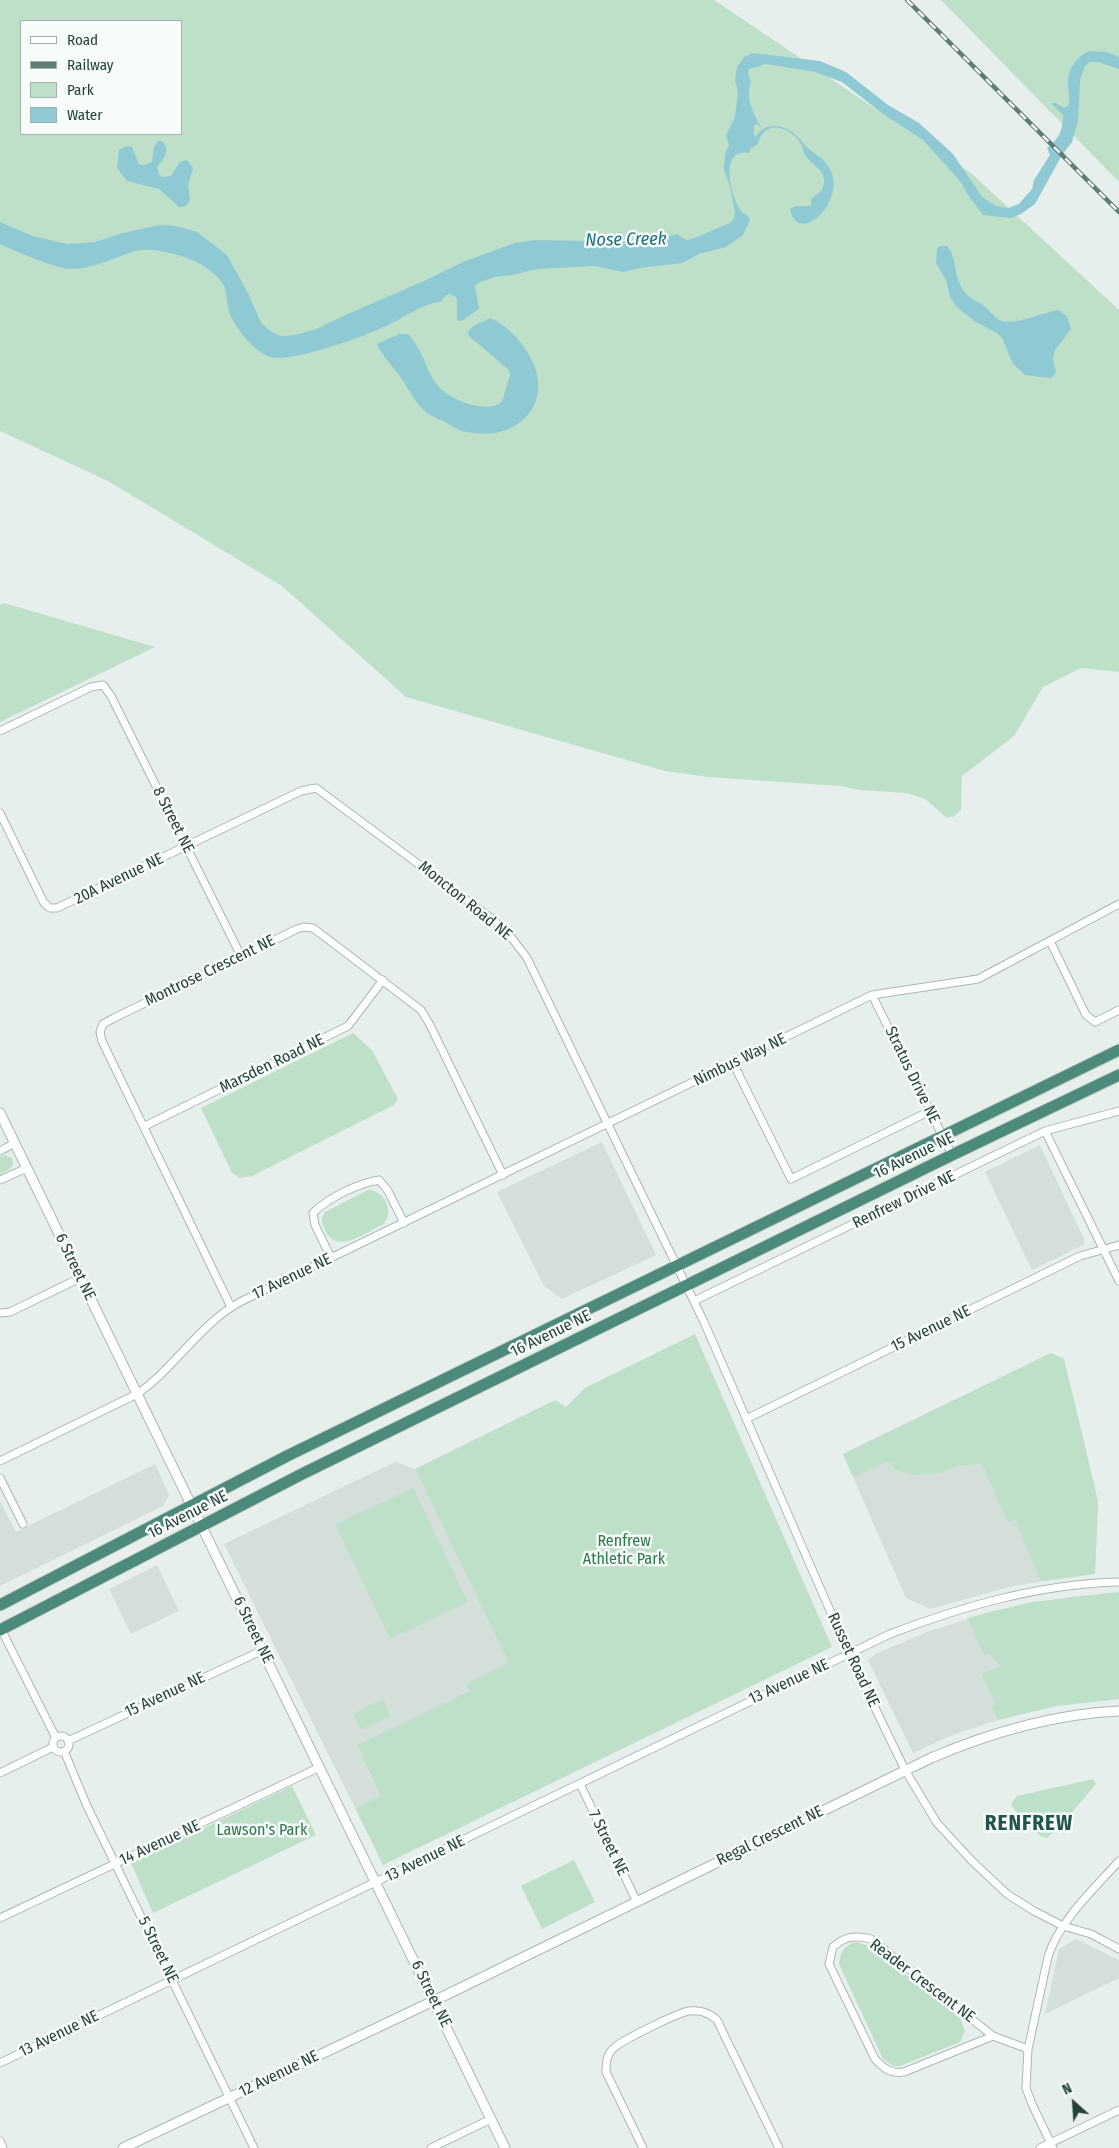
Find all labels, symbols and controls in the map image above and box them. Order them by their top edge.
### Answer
legend [20,20,182,135]
text: Road [67,31,98,49]
text: Railway [67,56,114,74]
text: Park [67,81,94,99]
text: Water [67,106,102,124]
water label: Nose Creek [585,228,667,252]
street label: 8 Street NE [148,784,198,856]
street label: 20A Avenue NE [71,849,167,909]
street label: Moncton Road NE [414,857,516,945]
street label: Montrose Crescent NE [142,931,278,1011]
street label: Stratus Drive NE [880,1024,944,1126]
street label: Nimbus Way NE [691,1029,789,1091]
street label: Marsden Road NE [216,1030,328,1098]
street label: 16 Avenue NE [871,1128,957,1184]
street label: Renfrew Drive NE [850,1167,958,1233]
street label: 6 Street NE [51,1230,99,1304]
street label: 17 Avenue NE [249,1250,335,1304]
street label: 15 Avenue NE [888,1301,974,1357]
street label: 16 Avenue NE [508,1306,594,1362]
street label: 16 Avenue NE [145,1487,231,1543]
park label: Renfrew Athletic Park [583,1532,665,1570]
street label: 6 Street NE [229,1593,277,1667]
street label: Russet Road NE [823,1610,883,1710]
street label: 13 Avenue NE [746,1655,832,1709]
street label: 15 Avenue NE [122,1668,208,1722]
street label: Regal Crescent NE [714,1802,826,1870]
street label: 7 Street NE [584,1807,632,1879]
district label: RENFREW [984,1811,1074,1837]
street label: 14 Avenue NE [117,1816,203,1870]
park label: Lawson's Park [217,1821,307,1841]
street label: 13 Avenue NE [382,1831,468,1887]
street label: 5 Street NE [134,1914,182,1986]
street label: Reader Crescent NE [866,1935,978,2027]
street label: 6 Street NE [407,1957,455,2031]
street label: 13 Avenue NE [16,2006,102,2062]
street label: 12 Avenue NE [236,2046,322,2102]
north arrow [1049,2078,1099,2128]
text: N [1060,2080,1075,2099]

